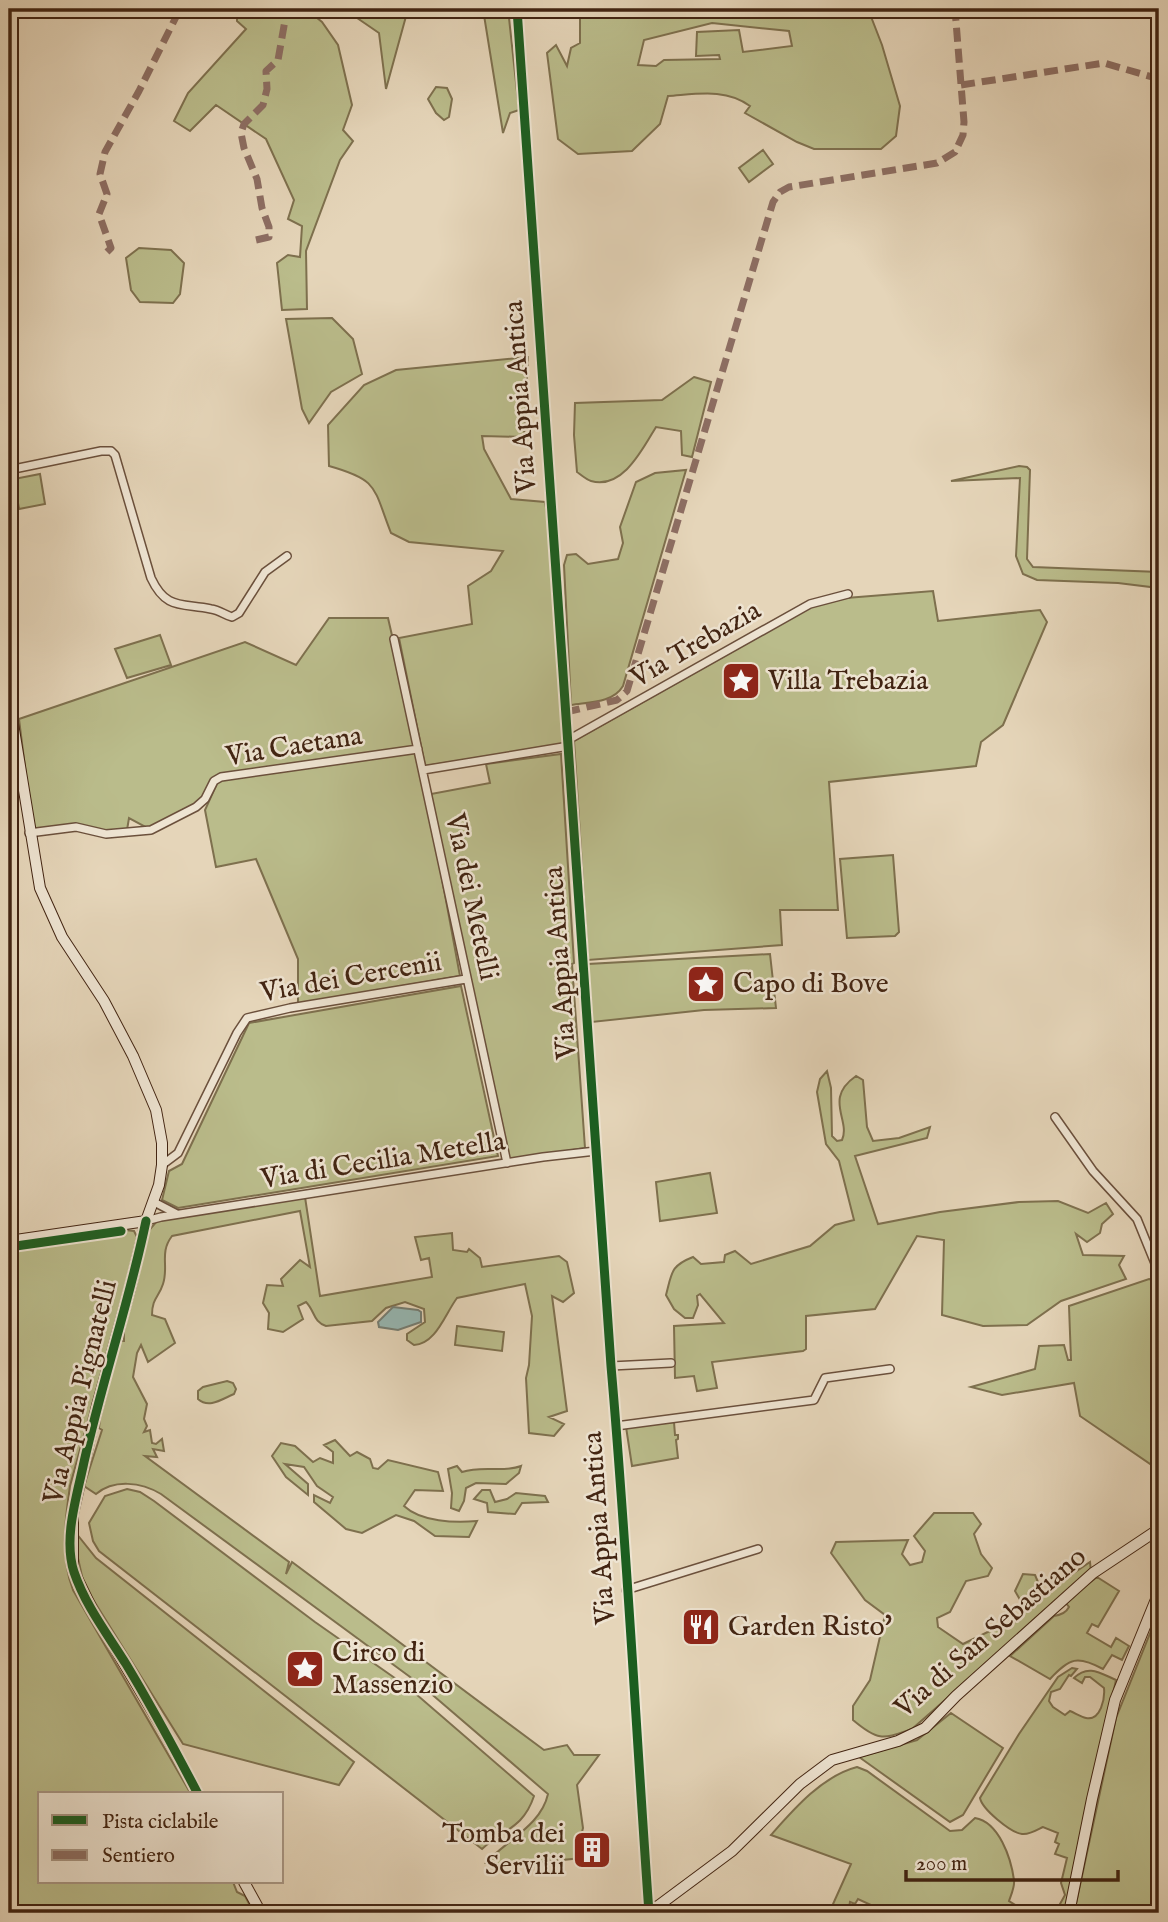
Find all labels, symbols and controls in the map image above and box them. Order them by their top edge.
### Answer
street label: Via Appia Antica [497,298,545,496]
street label: Via Trebazia [624,593,768,697]
place icon: Villa Trebazia [720,660,762,702]
place label: Villa Trebazia [767,664,929,699]
street label: Via Caetana [222,719,366,775]
street label: Via dei Metelli [436,809,506,984]
street label: Via Appia Antica [537,864,585,1062]
street label: Via dei Cercenii [257,945,444,1011]
place icon: Capo di Bove [685,963,727,1005]
place label: Capo di Bove [733,967,889,1002]
street label: Via di Cecilia Metella [257,1124,509,1198]
street label: Via Appia Pignatelli [36,1276,126,1509]
street label: Via Appia Antica [576,1429,624,1627]
street label: Via di San Sebastiano [887,1540,1094,1727]
restaurant icon: Garden Risto' [680,1606,722,1648]
place label: Garden Risto' [728,1610,892,1645]
place label: Circo di Massenzio [332,1636,453,1703]
place icon: Circo di Massenzio [284,1648,326,1690]
legend [38,1792,284,1884]
text: Pista ciclabile [102,1809,219,1836]
place label: Tomba dei Servilii [442,1817,565,1884]
building icon: Tomba dei Servilii [571,1829,613,1871]
scale bar [906,1838,1117,1882]
text: Sentiero [102,1843,175,1870]
text: 200 m [916,1851,967,1878]

